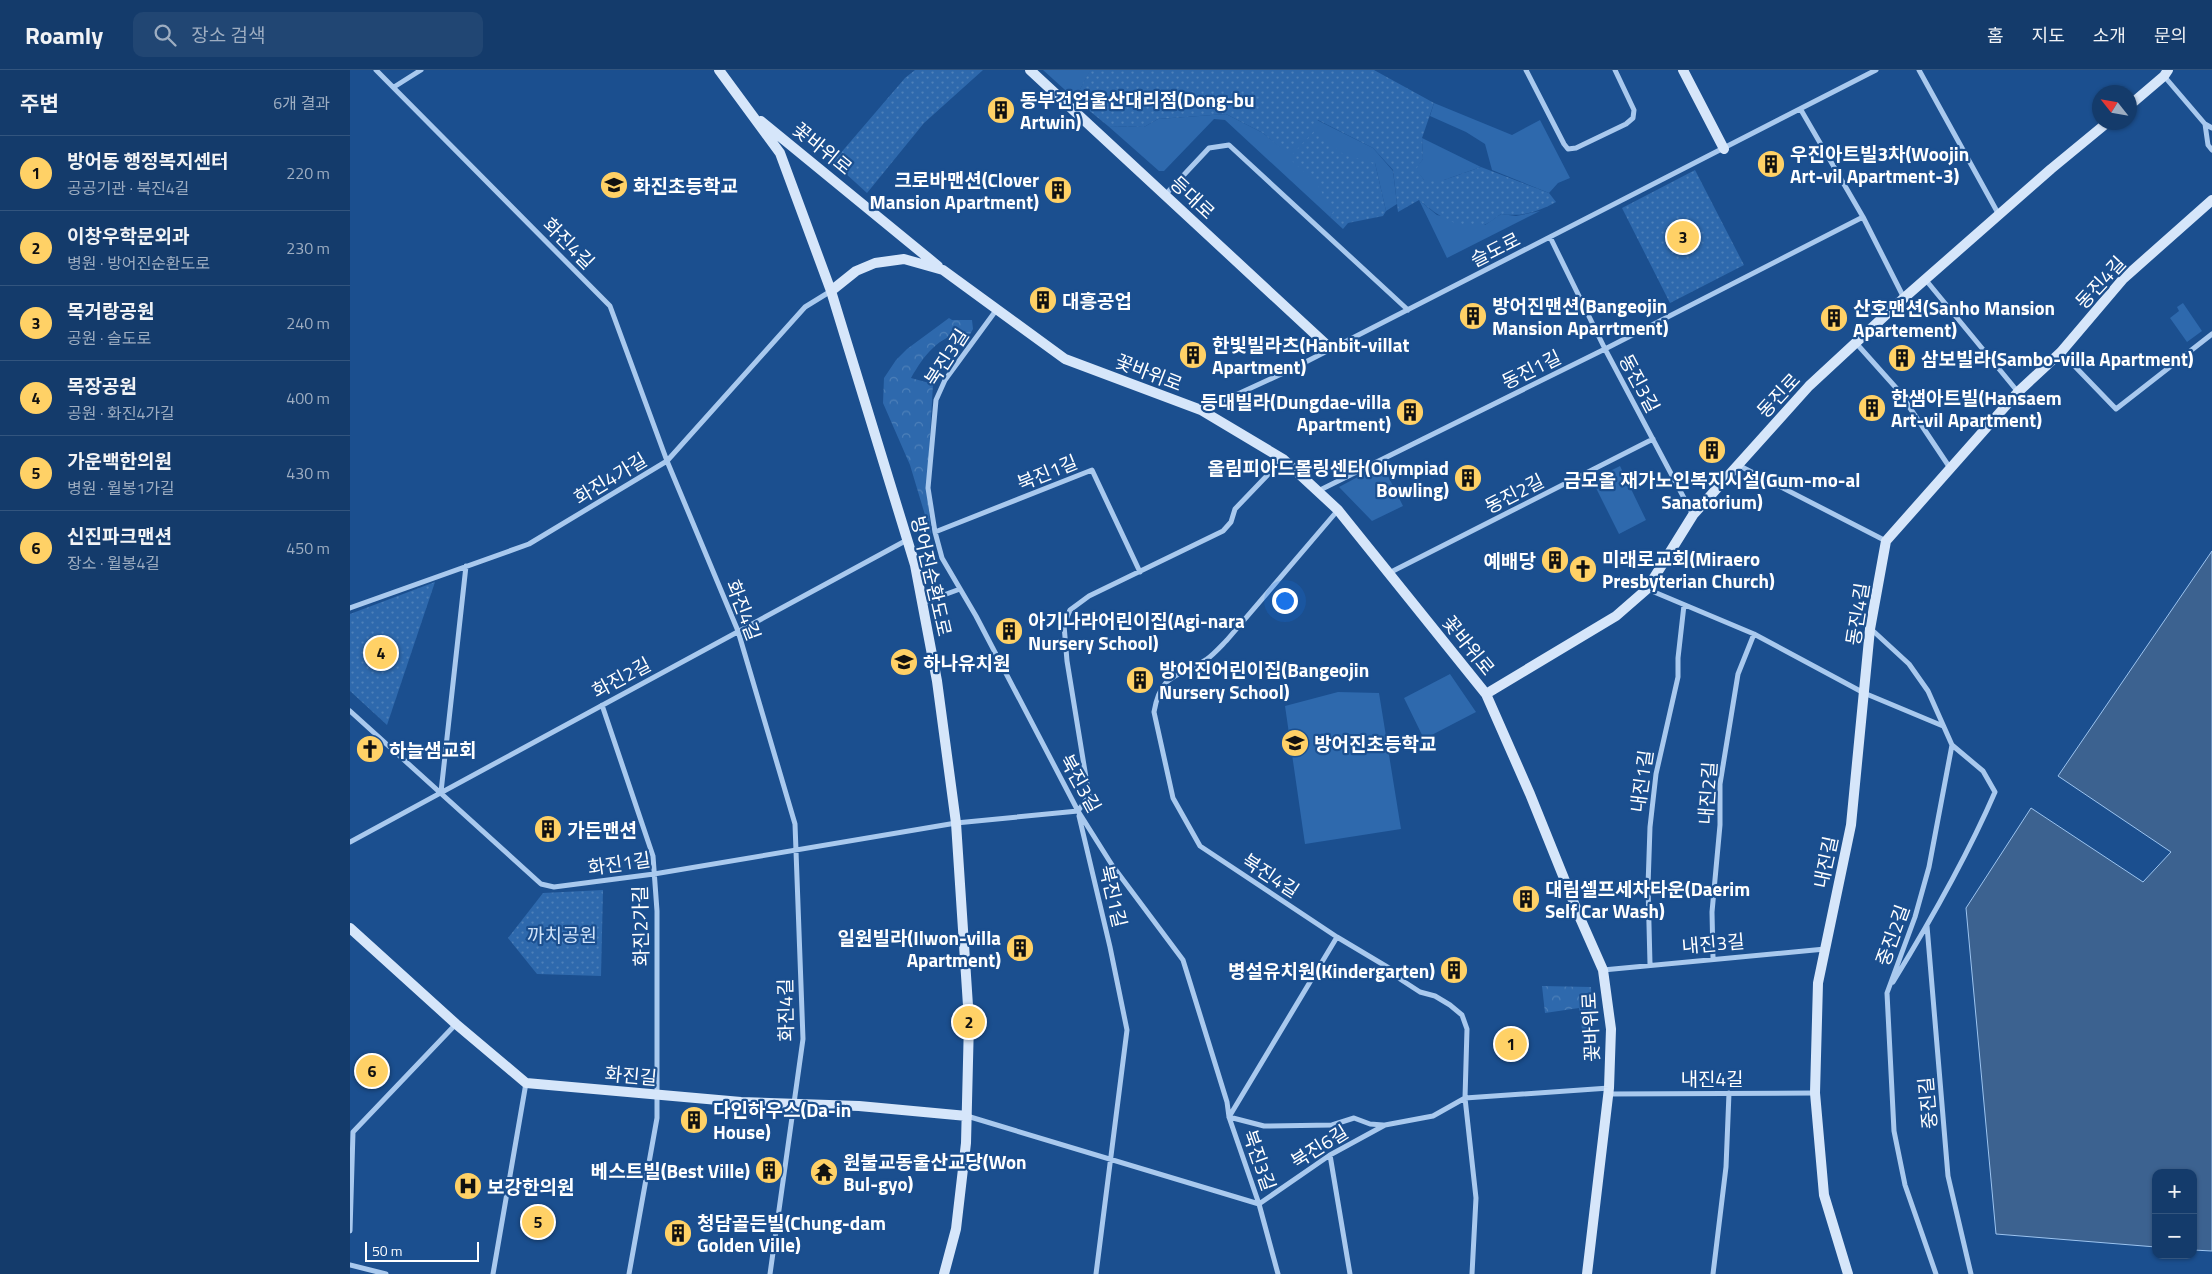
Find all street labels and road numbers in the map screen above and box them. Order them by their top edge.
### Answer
street label: 꽃바위로 [787,115,859,181]
street label: 등대로 [1164,169,1222,225]
street label: 화진4길 [536,210,602,276]
street label: 슬도로 [1465,224,1525,274]
street label: 동진4길 [2068,249,2132,315]
street label: 북진3길 [917,323,975,391]
street label: 동진1길 [1496,342,1566,396]
street label: 꽃바위로 [1111,346,1187,398]
street label: 동진3길 [1612,348,1668,418]
street label: 동진로 [1750,366,1806,424]
street label: 화진4가길 [568,445,652,511]
street label: 북진1길 [1012,447,1082,497]
street label: 동진2길 [1479,466,1549,520]
street label: 방어진순환도로 [904,513,960,639]
street label: 화진4길 [719,575,769,645]
street label: 동진4길 [1838,581,1876,647]
street label: 꽃바위로 [1436,609,1502,681]
street label: 화진2길 [586,649,656,705]
street label: 북진3길 [1053,748,1109,818]
street label: 내진1길 [1622,748,1660,814]
street label: 내진2길 [1690,761,1724,825]
street label: 내진길 [1805,833,1845,891]
street label: 화진1길 [586,844,652,882]
street label: 북진4길 [1237,846,1305,904]
street label: 북진1길 [1093,862,1135,930]
street label: 화진2가길 [625,885,655,967]
street label: 중진2길 [1868,900,1916,970]
street label: 내진3길 [1680,926,1746,960]
street label: 화진4길 [770,978,800,1042]
street label: 꽃바위로 [1574,991,1606,1063]
street label: 화진길 [604,1058,658,1092]
street label: 내진4길 [1680,1064,1744,1093]
street label: 중진길 [1910,1076,1944,1130]
street label: 북진6길 [1285,1117,1353,1175]
street label: 북진3길 [1236,1125,1284,1195]

